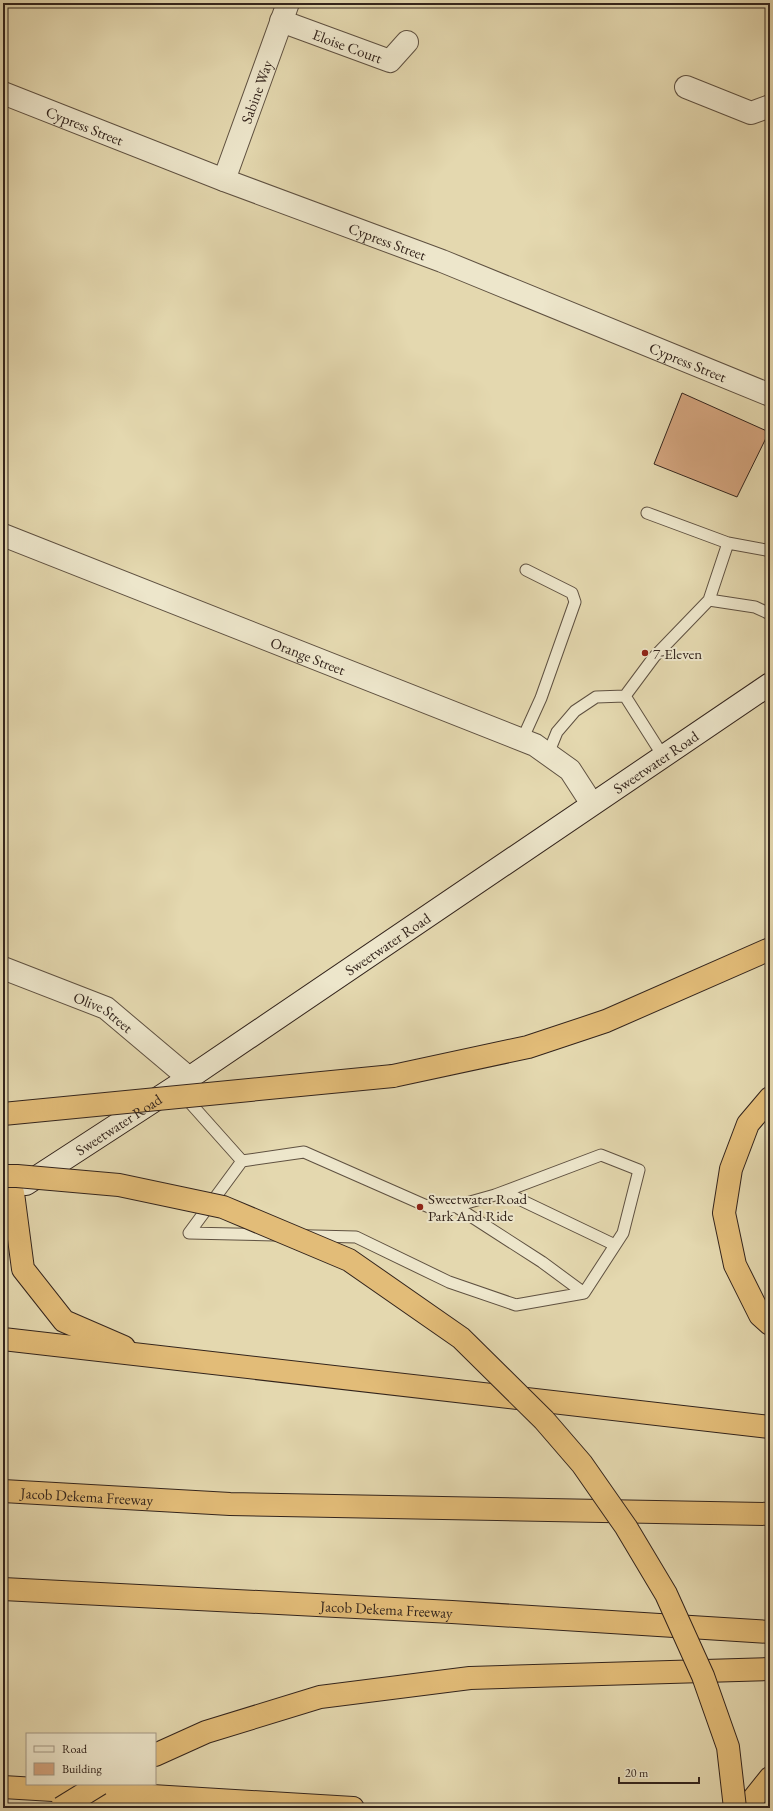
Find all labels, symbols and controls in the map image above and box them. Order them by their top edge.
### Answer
street label: Eloise Court [310,24,385,67]
street label: Sabine Way [236,57,276,126]
street label: Cypress Street [43,101,127,149]
street label: Cypress Street [346,218,429,264]
street label: Cypress Street [647,337,730,386]
street label: Orange Street [268,632,348,679]
place label: 7-Eleven [653,644,702,663]
marker: 7-Eleven [640,648,650,658]
street label: Sweetwater Road [609,726,702,797]
street label: Sweetwater Road [341,908,434,979]
street label: Olive Street [71,987,138,1037]
street label: Sweetwater Road [71,1089,165,1159]
place label: Sweetwater Road Park And Ride [428,1189,528,1225]
marker: Sweetwater Road Park And Ride [415,1202,425,1212]
street label: Jacob Dekema Freeway [18,1482,154,1509]
street label: Jacob Dekema Freeway [318,1596,454,1622]
legend [26,1733,156,1785]
text: Road [62,1741,88,1757]
scale bar [619,1759,699,1785]
text: Building [62,1761,103,1777]
text: 20 m [625,1765,649,1781]

